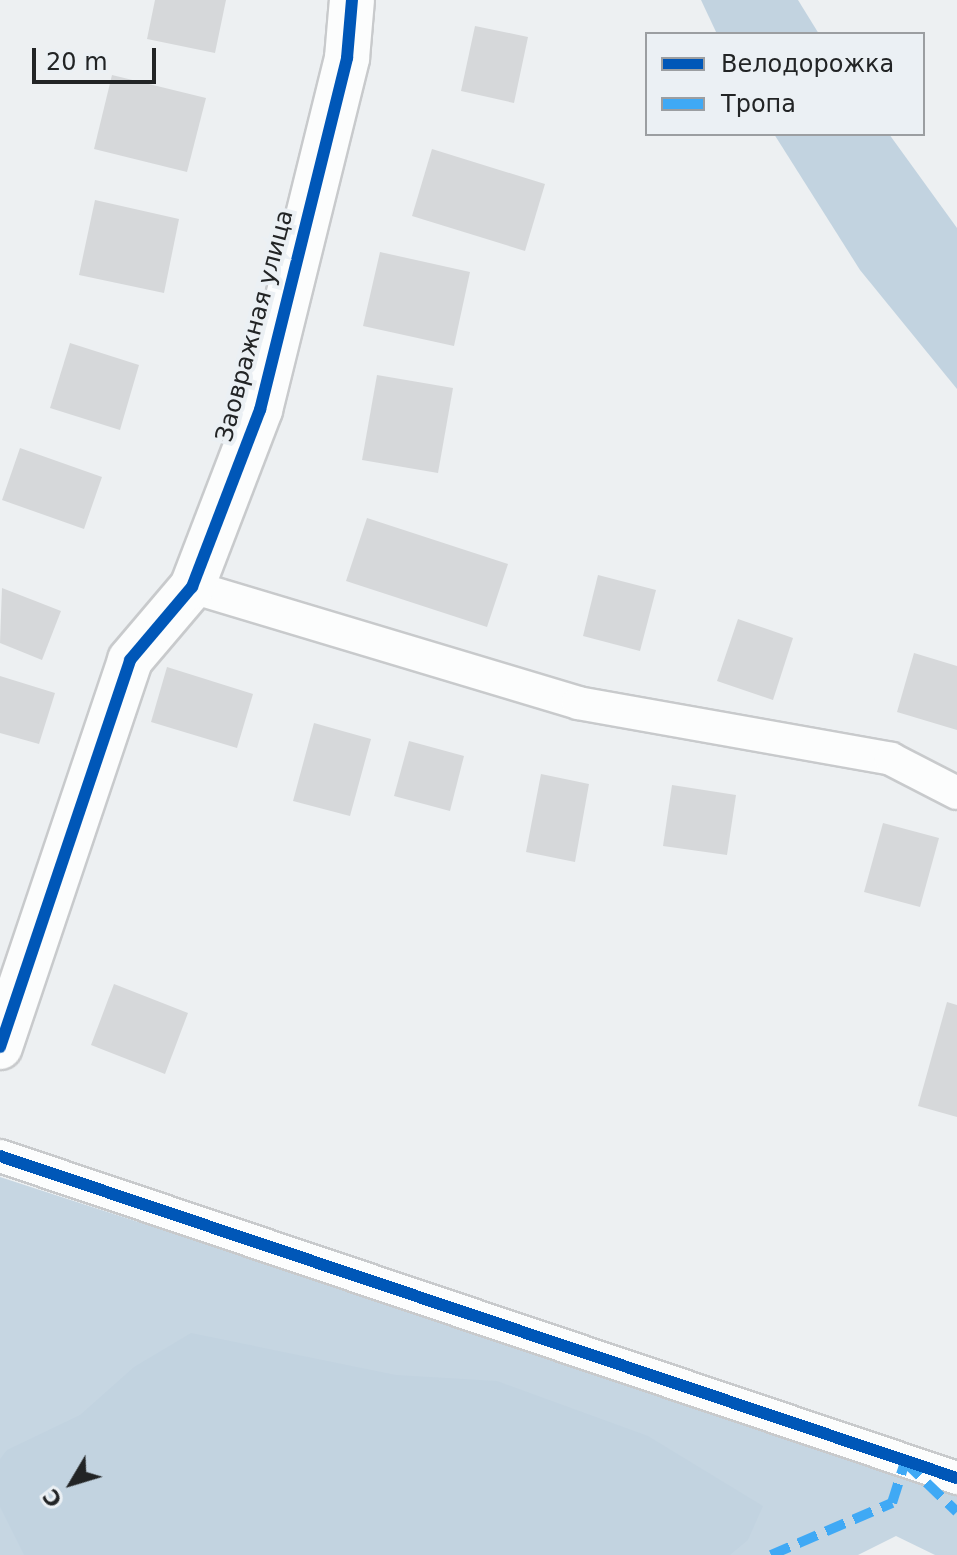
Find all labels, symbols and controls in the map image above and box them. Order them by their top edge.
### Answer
scale bar [36,32,160,82]
legend [645,32,925,136]
text: 20 m [46,48,108,76]
text: Велодорожка [721,50,894,78]
text: Тропа [721,90,796,118]
street label: Заовражная улица [210,207,300,445]
north arrow [32,1443,112,1523]
text: С [38,1484,68,1512]

